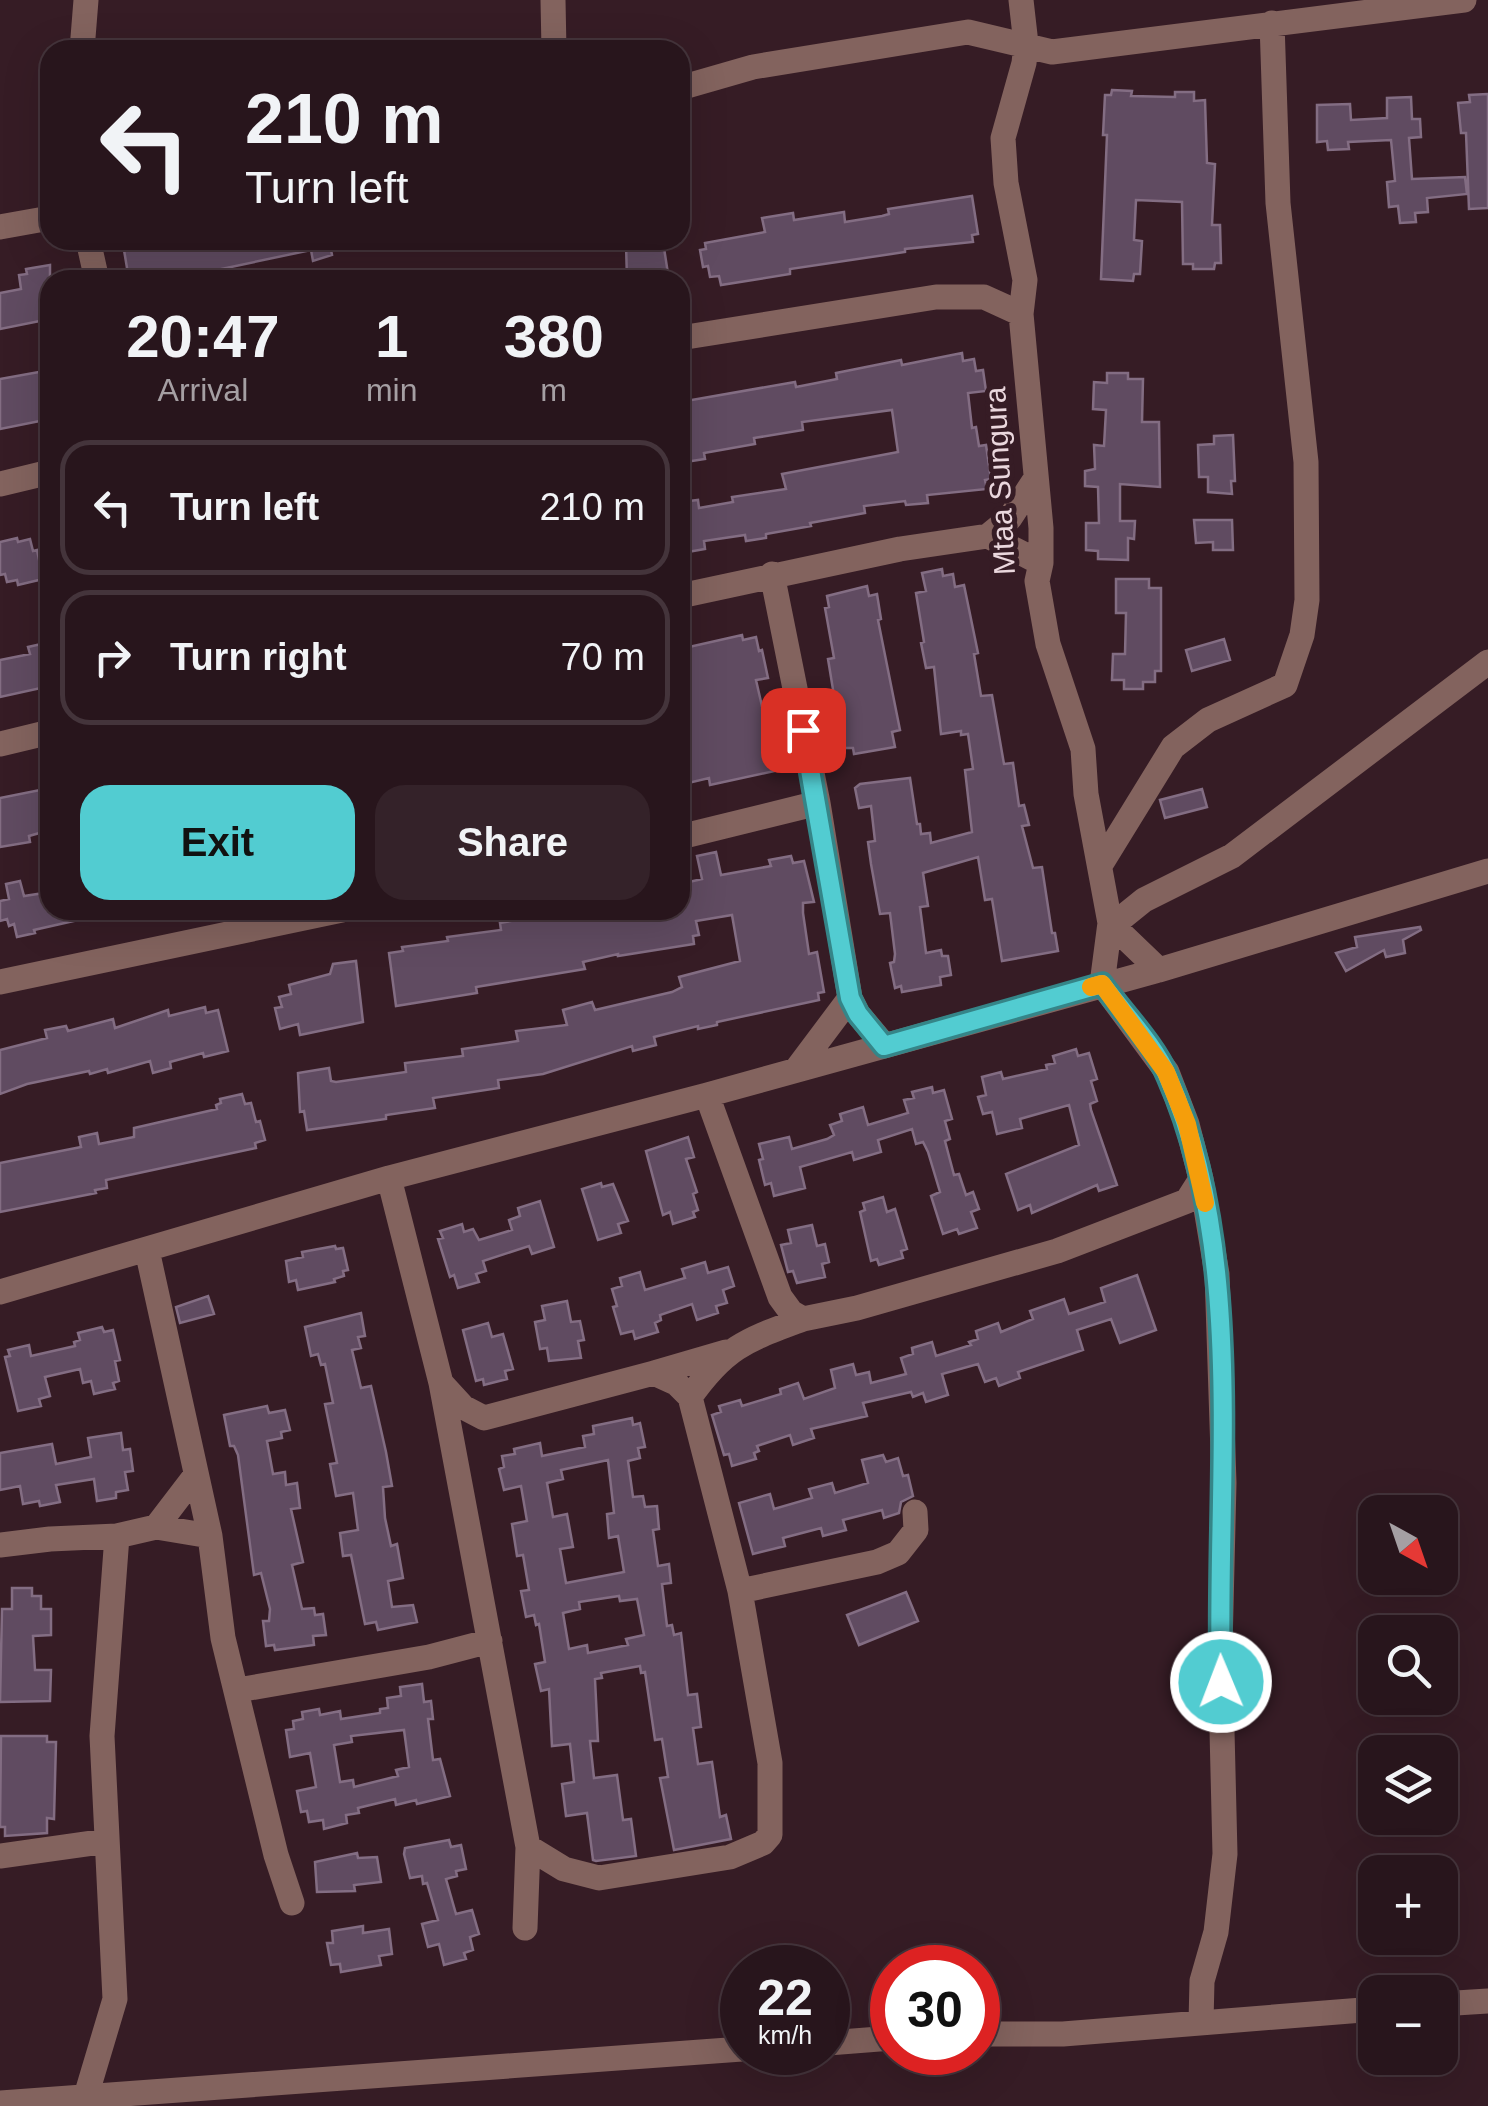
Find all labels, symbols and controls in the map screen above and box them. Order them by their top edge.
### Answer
icon: left [80,80,210,210]
text: 210 m [245,80,443,158]
text: Turn left [245,162,408,213]
text: 20:47 [126,303,280,370]
text: 1 [375,303,408,370]
text: 380 [504,303,604,370]
text: Arrival [158,372,248,408]
text: min [366,372,417,408]
text: m [540,372,567,408]
street label: Mtaa Sungura [978,386,1021,576]
icon: left [85,480,140,535]
text: Turn left [170,486,319,528]
text: 210 m [539,486,645,528]
icon: right [85,630,140,685]
text: Turn right [170,636,347,678]
text: 70 m [561,636,645,678]
pin [761,688,846,773]
icon: arrive [776,703,831,758]
button: Exit [80,785,355,900]
button: Share [375,785,650,900]
north arrow [1358,1495,1458,1595]
map controls [1358,1495,1458,2075]
button: search [1358,1615,1458,1715]
position arrow [1169,1630,1273,1734]
button: layers [1358,1735,1458,1835]
button: + [1358,1855,1458,1955]
speed limit sign: 30 [870,1945,1000,2075]
text: 22 [757,1970,813,2026]
button: − [1358,1975,1458,2075]
text: km/h [758,2021,812,2049]

